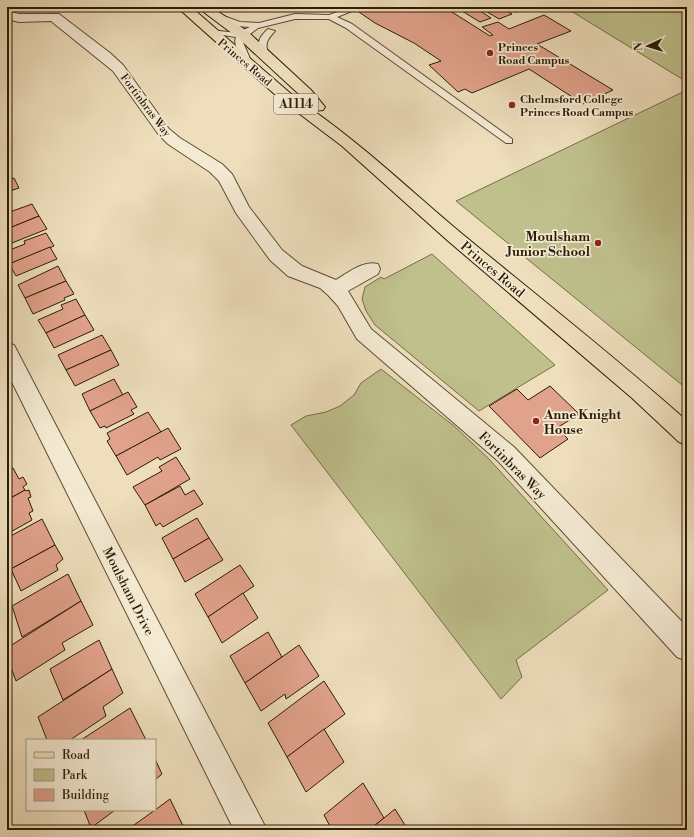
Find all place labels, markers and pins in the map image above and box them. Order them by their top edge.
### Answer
place label: Princes Road Campus [498,41,570,68]
marker: Princes Road Campus [485,48,495,58]
place label: Chelmsford College Princes Road Campus [520,93,634,120]
marker: Chelmsford College Princes Road Campus [507,100,517,110]
place label: Moulsham Junior School [505,229,591,260]
marker: Moulsham Junior School [593,238,603,248]
place label: Anne Knight House [543,407,621,438]
marker: Anne Knight House [531,416,541,426]

